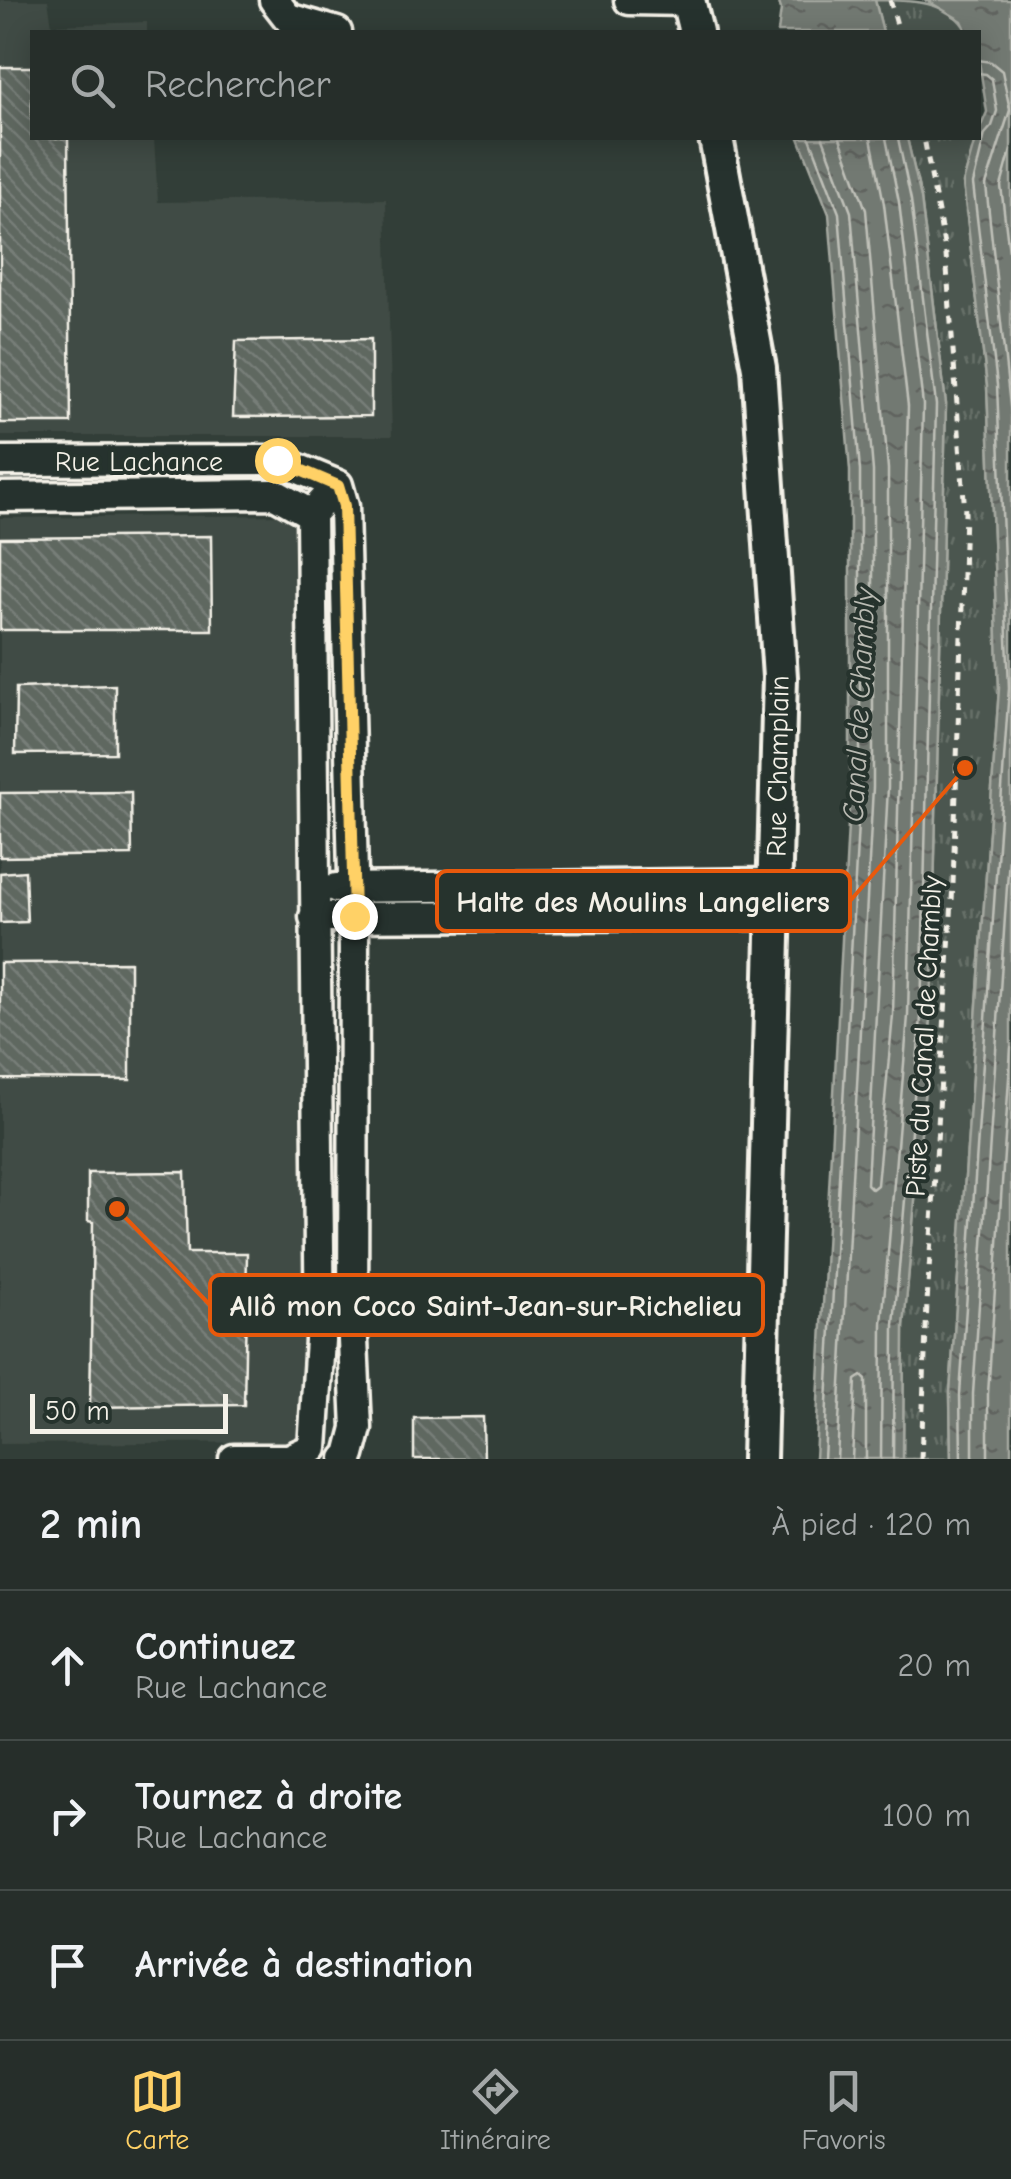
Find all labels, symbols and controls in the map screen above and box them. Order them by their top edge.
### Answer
search box [30,30,981,140]
icon: search [65,58,120,113]
text: Rechercher [145,63,331,107]
route start [255,438,301,484]
street label: Rue Lachance [55,446,223,478]
water label: Canal de Chambly [836,585,883,823]
street label: Rue Champlain [760,675,796,857]
callout: Halte des Moulins Langeliers [437,871,850,931]
street label: Piste du Canal de Chambly [900,874,948,1197]
text: Halte des Moulins Langeliers [456,885,830,920]
route end [332,894,378,940]
callout: Allô mon Coco Saint-Jean-sur-Richelieu [210,1275,763,1335]
text: Allô mon Coco Saint-Jean-sur-Richelieu [230,1289,742,1324]
scale bar [30,1389,228,1434]
text: 50 m [45,1395,110,1427]
text: 2 min [40,1500,142,1549]
text: À pied · 120 m [771,1506,971,1543]
text: Continuez [135,1625,295,1669]
icon: ahead [40,1638,95,1693]
text: 20 m [898,1647,971,1684]
text: Rue Lachance [135,1669,327,1706]
text: Tournez à droite [135,1775,402,1819]
icon: right [40,1788,95,1843]
text: 100 m [882,1797,971,1834]
text: Rue Lachance [135,1819,327,1856]
icon: arrive [40,1938,95,1993]
text: Arrivée à destination [135,1943,473,1987]
tab: Carte [125,2064,189,2156]
tab: Itinéraire [440,2064,551,2156]
tab: Favoris [802,2064,886,2156]

